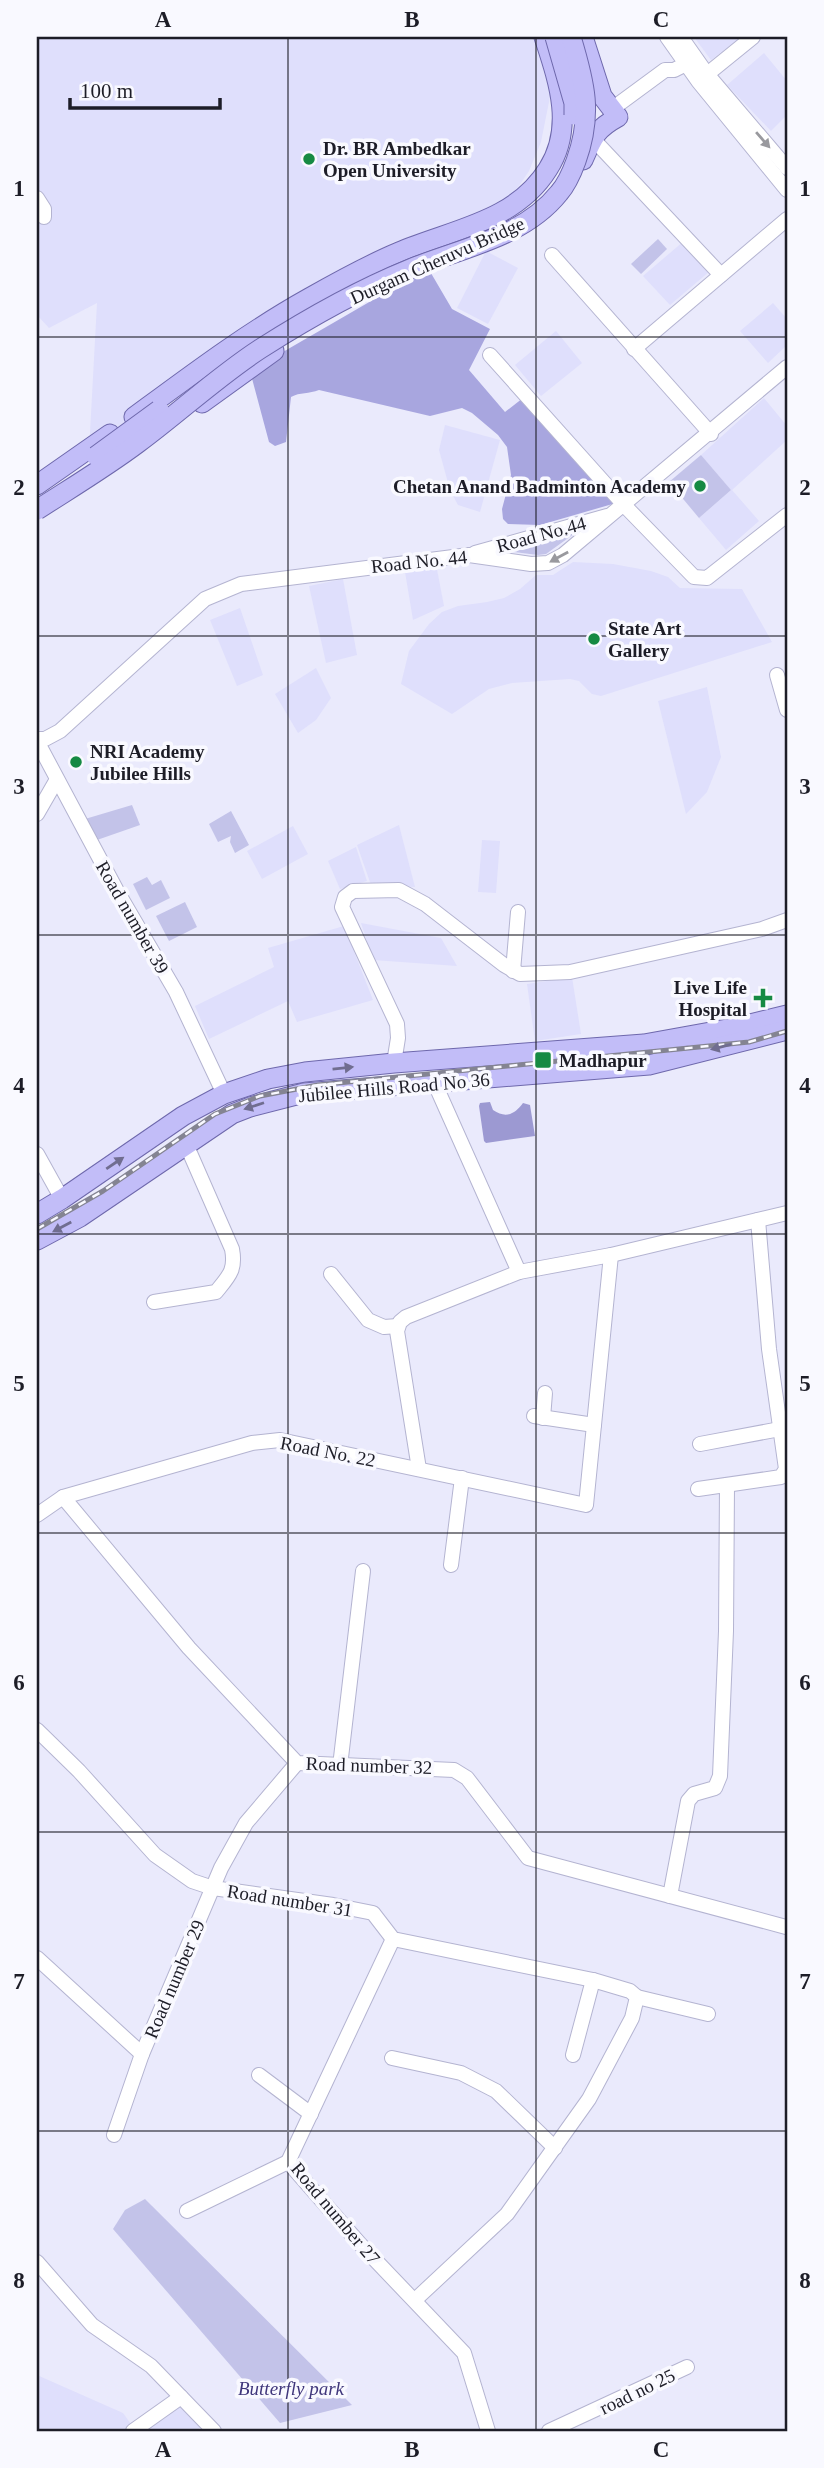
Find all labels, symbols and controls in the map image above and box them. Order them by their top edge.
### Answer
text: A [155,7,172,32]
text: B [404,7,420,32]
text: C [653,7,669,32]
scale bar [70,66,220,110]
text: 100 m [80,79,133,103]
one-way arrow [755,131,770,148]
place label: Dr. BR Ambedkar Open University [323,138,471,181]
marker: Dr. BR Ambedkar Open University [301,151,317,167]
text: 1 [13,176,25,201]
text: 1 [799,176,811,201]
street label: Durgam Cheruvu Bridge [347,213,528,308]
text: 2 [13,475,25,500]
text: 2 [799,475,811,500]
place label: Chetan Anand Badminton Academy [393,476,686,497]
marker: Chetan Anand Badminton Academy [692,478,708,494]
street label: Road No.44 [494,512,589,557]
street label: Road No. 44 [370,546,469,577]
one-way arrow [549,551,569,563]
place label: State Art Gallery [608,618,682,661]
marker: State Art Gallery [586,631,602,647]
place label: NRI Academy Jubilee Hills [90,741,205,784]
marker: NRI Academy Jubilee Hills [68,754,84,770]
text: 3 [13,774,25,799]
text: 3 [799,774,811,799]
street label: Road number 39 [92,857,173,977]
place label: Live Life Hospital [674,977,747,1020]
marker: Live Life Hospital [753,988,773,1008]
one-way arrow [710,1042,732,1053]
marker: Madhapur [533,1050,553,1070]
place label: Madhapur [559,1050,647,1071]
one-way arrow [332,1063,354,1074]
street label: Jubilee Hills Road No 36 [297,1069,491,1106]
text: 4 [13,1073,25,1098]
text: 4 [799,1073,811,1098]
one-way arrow [243,1101,264,1112]
one-way arrow [105,1157,124,1170]
one-way arrow [52,1221,72,1233]
text: 5 [13,1371,25,1396]
text: 5 [799,1371,811,1396]
street label: Road No. 22 [278,1432,377,1471]
text: 6 [13,1670,25,1695]
text: 6 [799,1670,811,1695]
street label: Road number 32 [305,1753,433,1778]
street label: Road number 31 [226,1880,354,1921]
street label: Road number 29 [140,1917,209,2042]
text: 7 [13,1969,25,1994]
text: 7 [799,1969,811,1994]
street label: Road number 27 [287,2158,384,2269]
text: 8 [13,2268,25,2293]
text: 8 [799,2268,811,2293]
street label: road no 25 [596,2364,678,2419]
park label: Butterfly park [238,2378,345,2399]
text: A [155,2437,172,2462]
text: B [404,2437,420,2462]
text: C [653,2437,669,2462]

